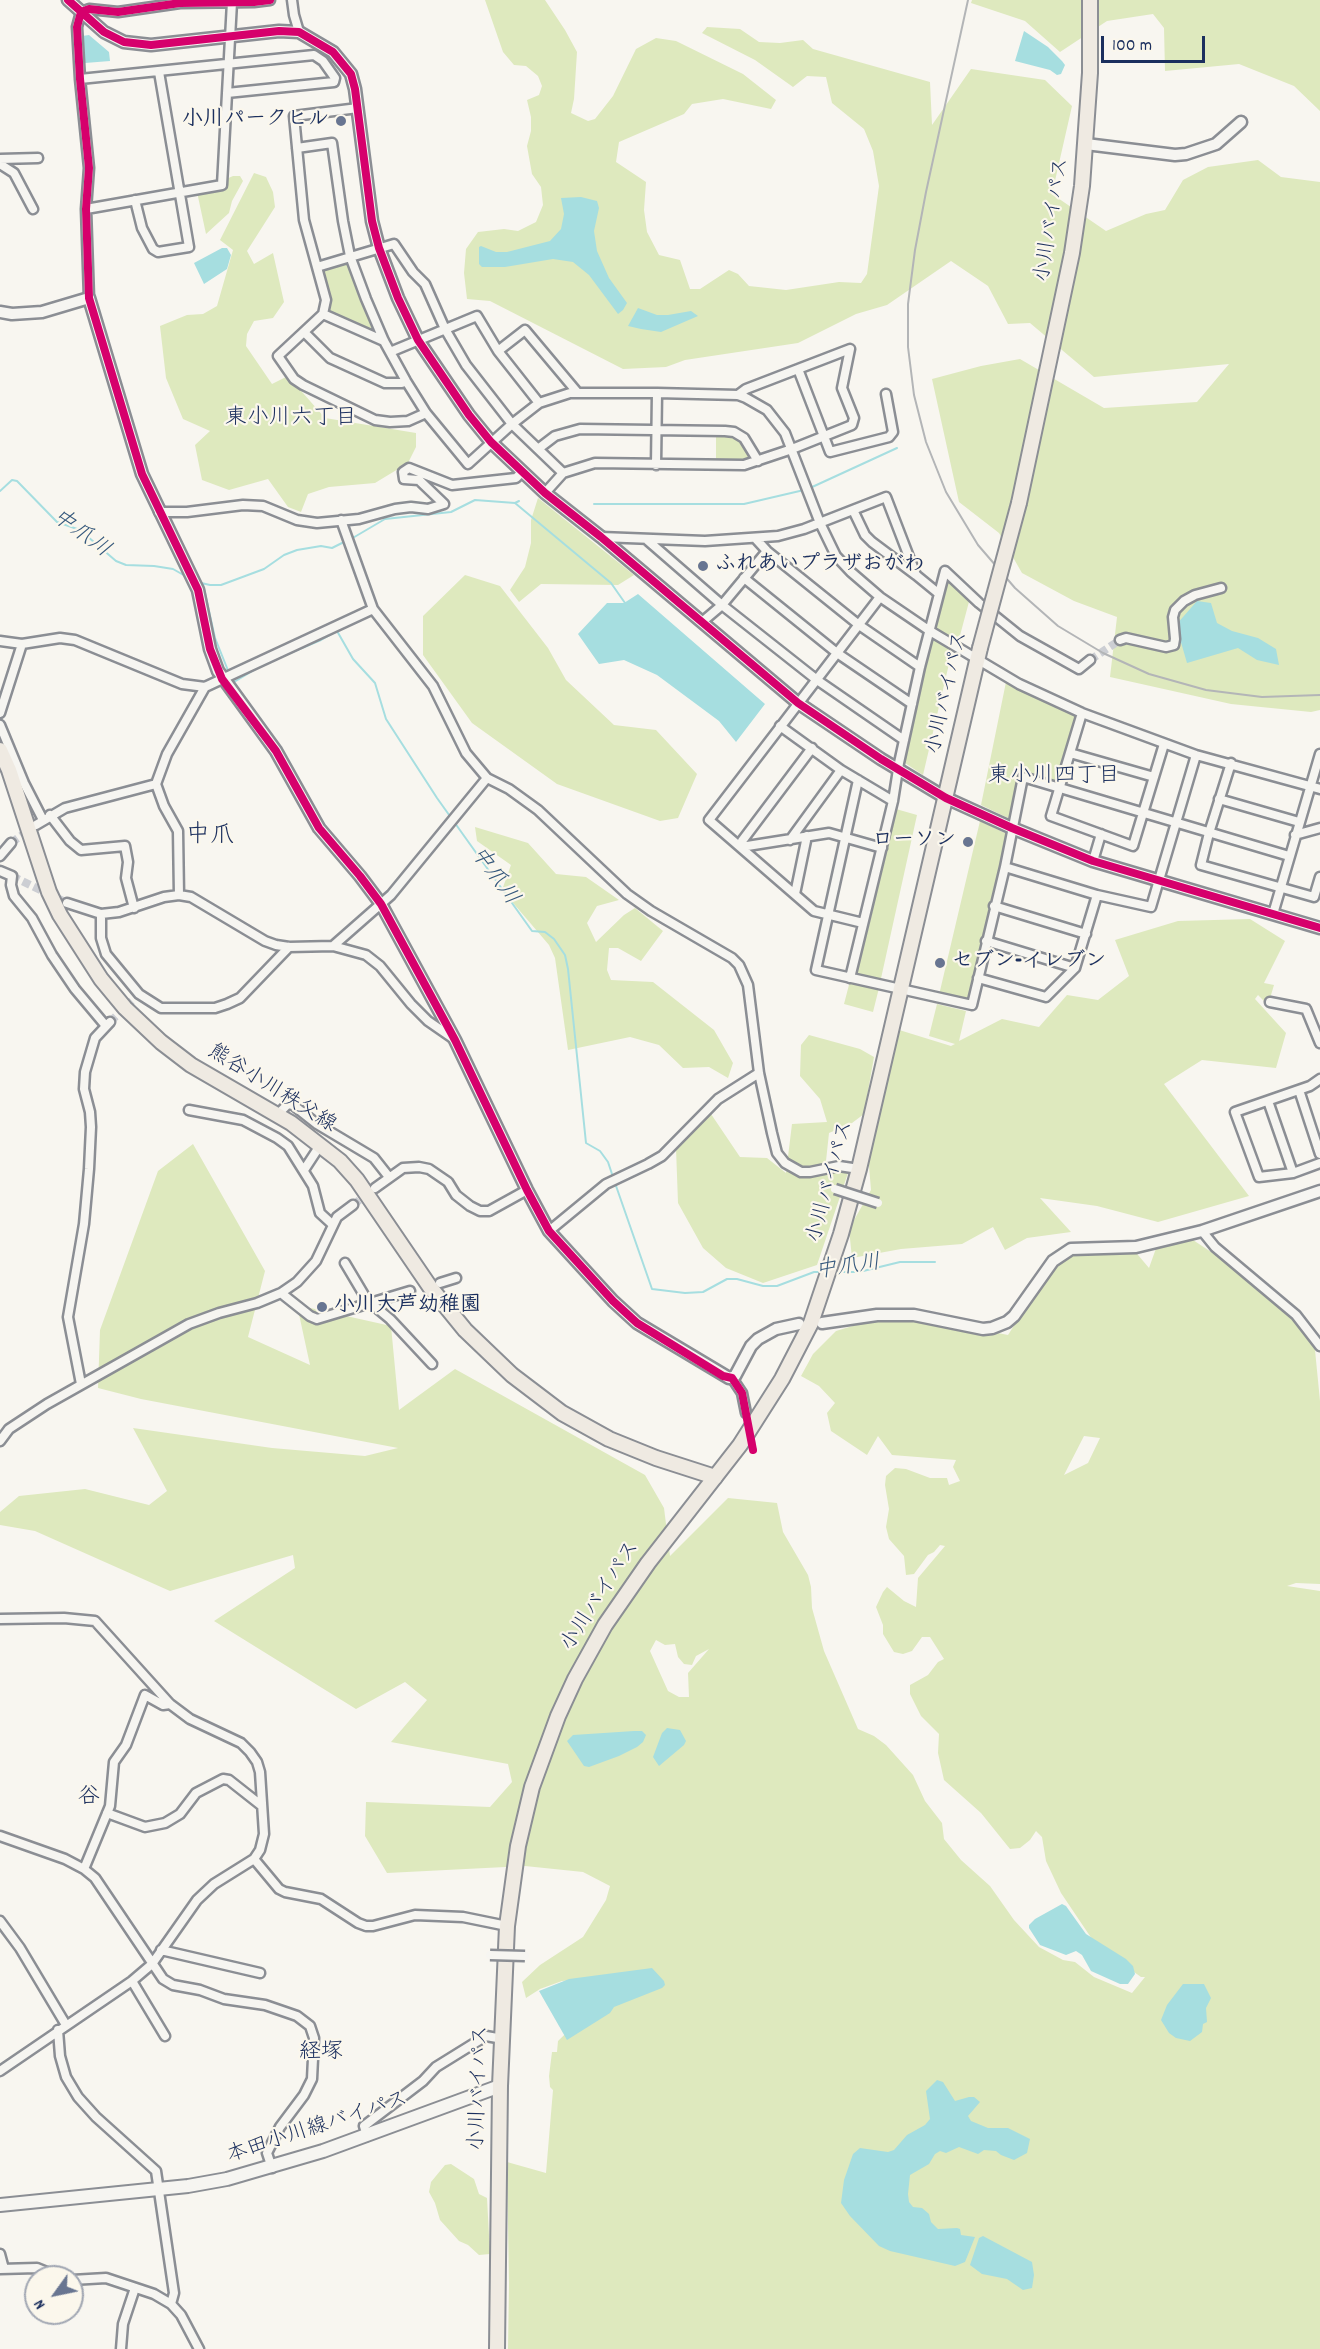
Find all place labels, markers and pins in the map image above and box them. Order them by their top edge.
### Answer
place label: 小川パークヒル [182,108,329,134]
marker: 小川パークヒル [334,114,348,128]
place label: ふれあいプラザおがわ [715,553,925,579]
marker: ふれあいプラザおがわ [696,559,710,573]
place label: ローソン [872,829,956,855]
marker: ローソン [961,835,975,849]
place label: セブン-イレブン [952,950,1106,976]
marker: セブン-イレブン [933,956,947,970]
place label: 小川大芦幼稚園 [334,1294,481,1320]
marker: 小川大芦幼稚園 [315,1300,329,1314]

